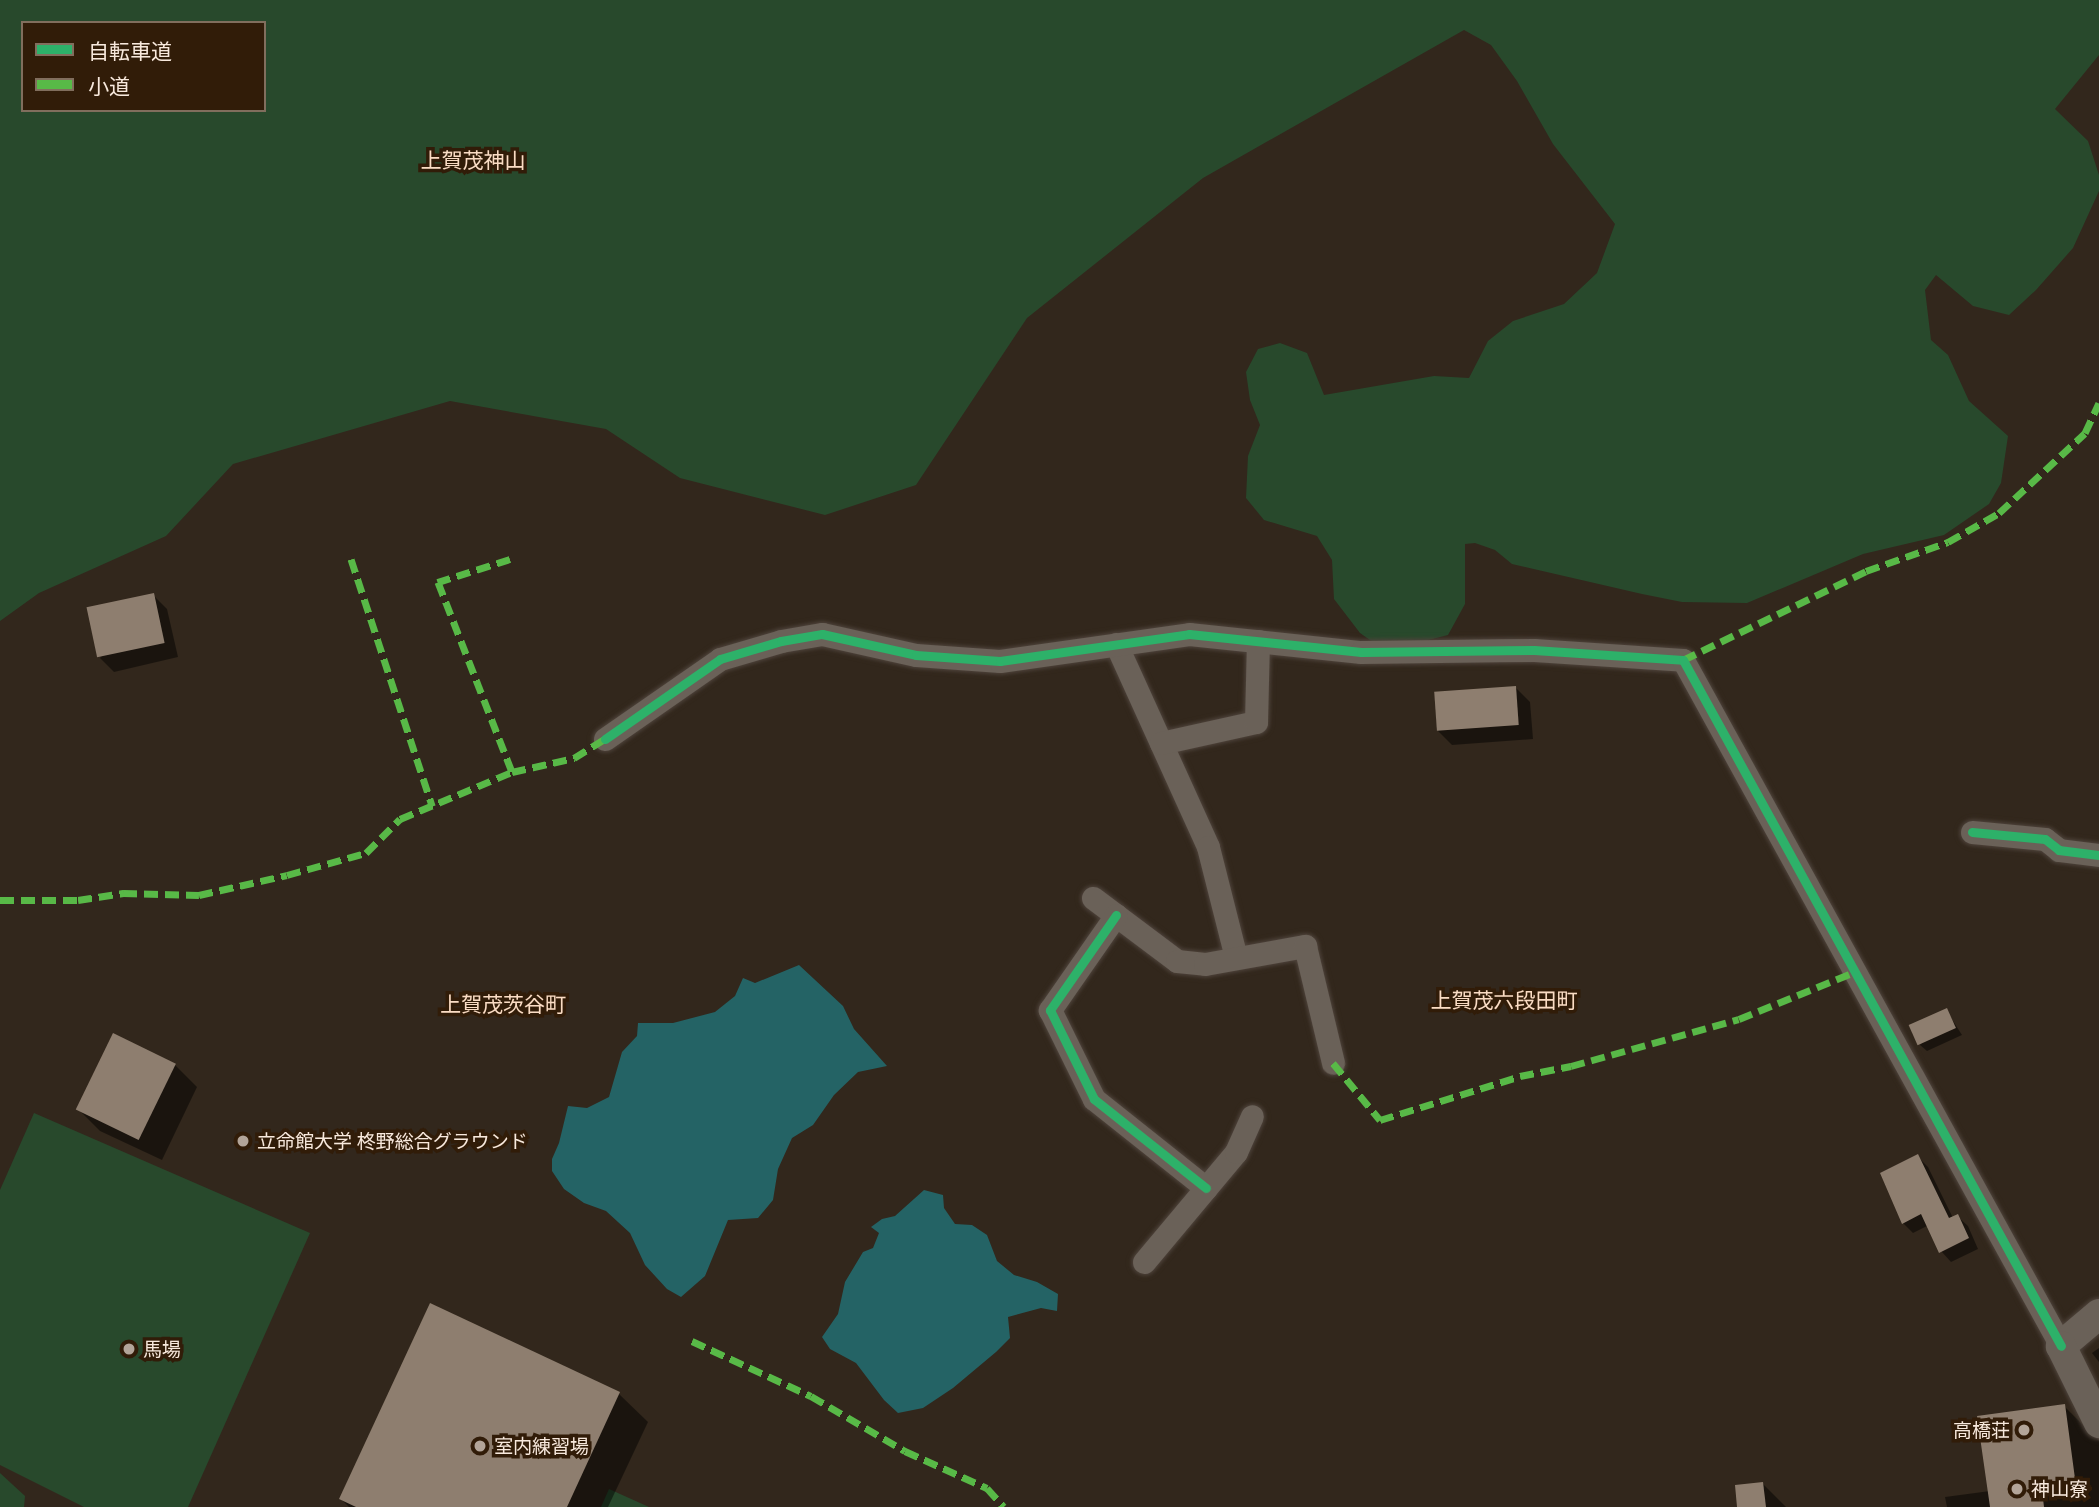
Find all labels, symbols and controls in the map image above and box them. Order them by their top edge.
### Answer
legend [21,21,266,112]
text: 自転車道 [88,38,172,64]
text: 小道 [88,73,130,99]
district label: 上賀茂神山 [421,147,525,173]
district label: 上賀茂六段田町 [1431,987,1577,1013]
district label: 上賀茂茨谷町 [440,991,566,1017]
place label: 立命館大学 柊野総合グラウンド [257,1130,528,1152]
marker: 立命館大学 柊野総合グラウンド [235,1133,251,1149]
place label: 馬場 [143,1338,181,1360]
marker: 馬場 [121,1341,137,1357]
place label: 高橋荘 [1953,1419,2010,1441]
marker: 高橋荘 [2016,1422,2032,1438]
place label: 室内練習場 [494,1435,589,1457]
marker: 室内練習場 [472,1438,488,1454]
place label: 神山寮 [2031,1478,2088,1500]
marker: 神山寮 [2009,1481,2025,1497]

